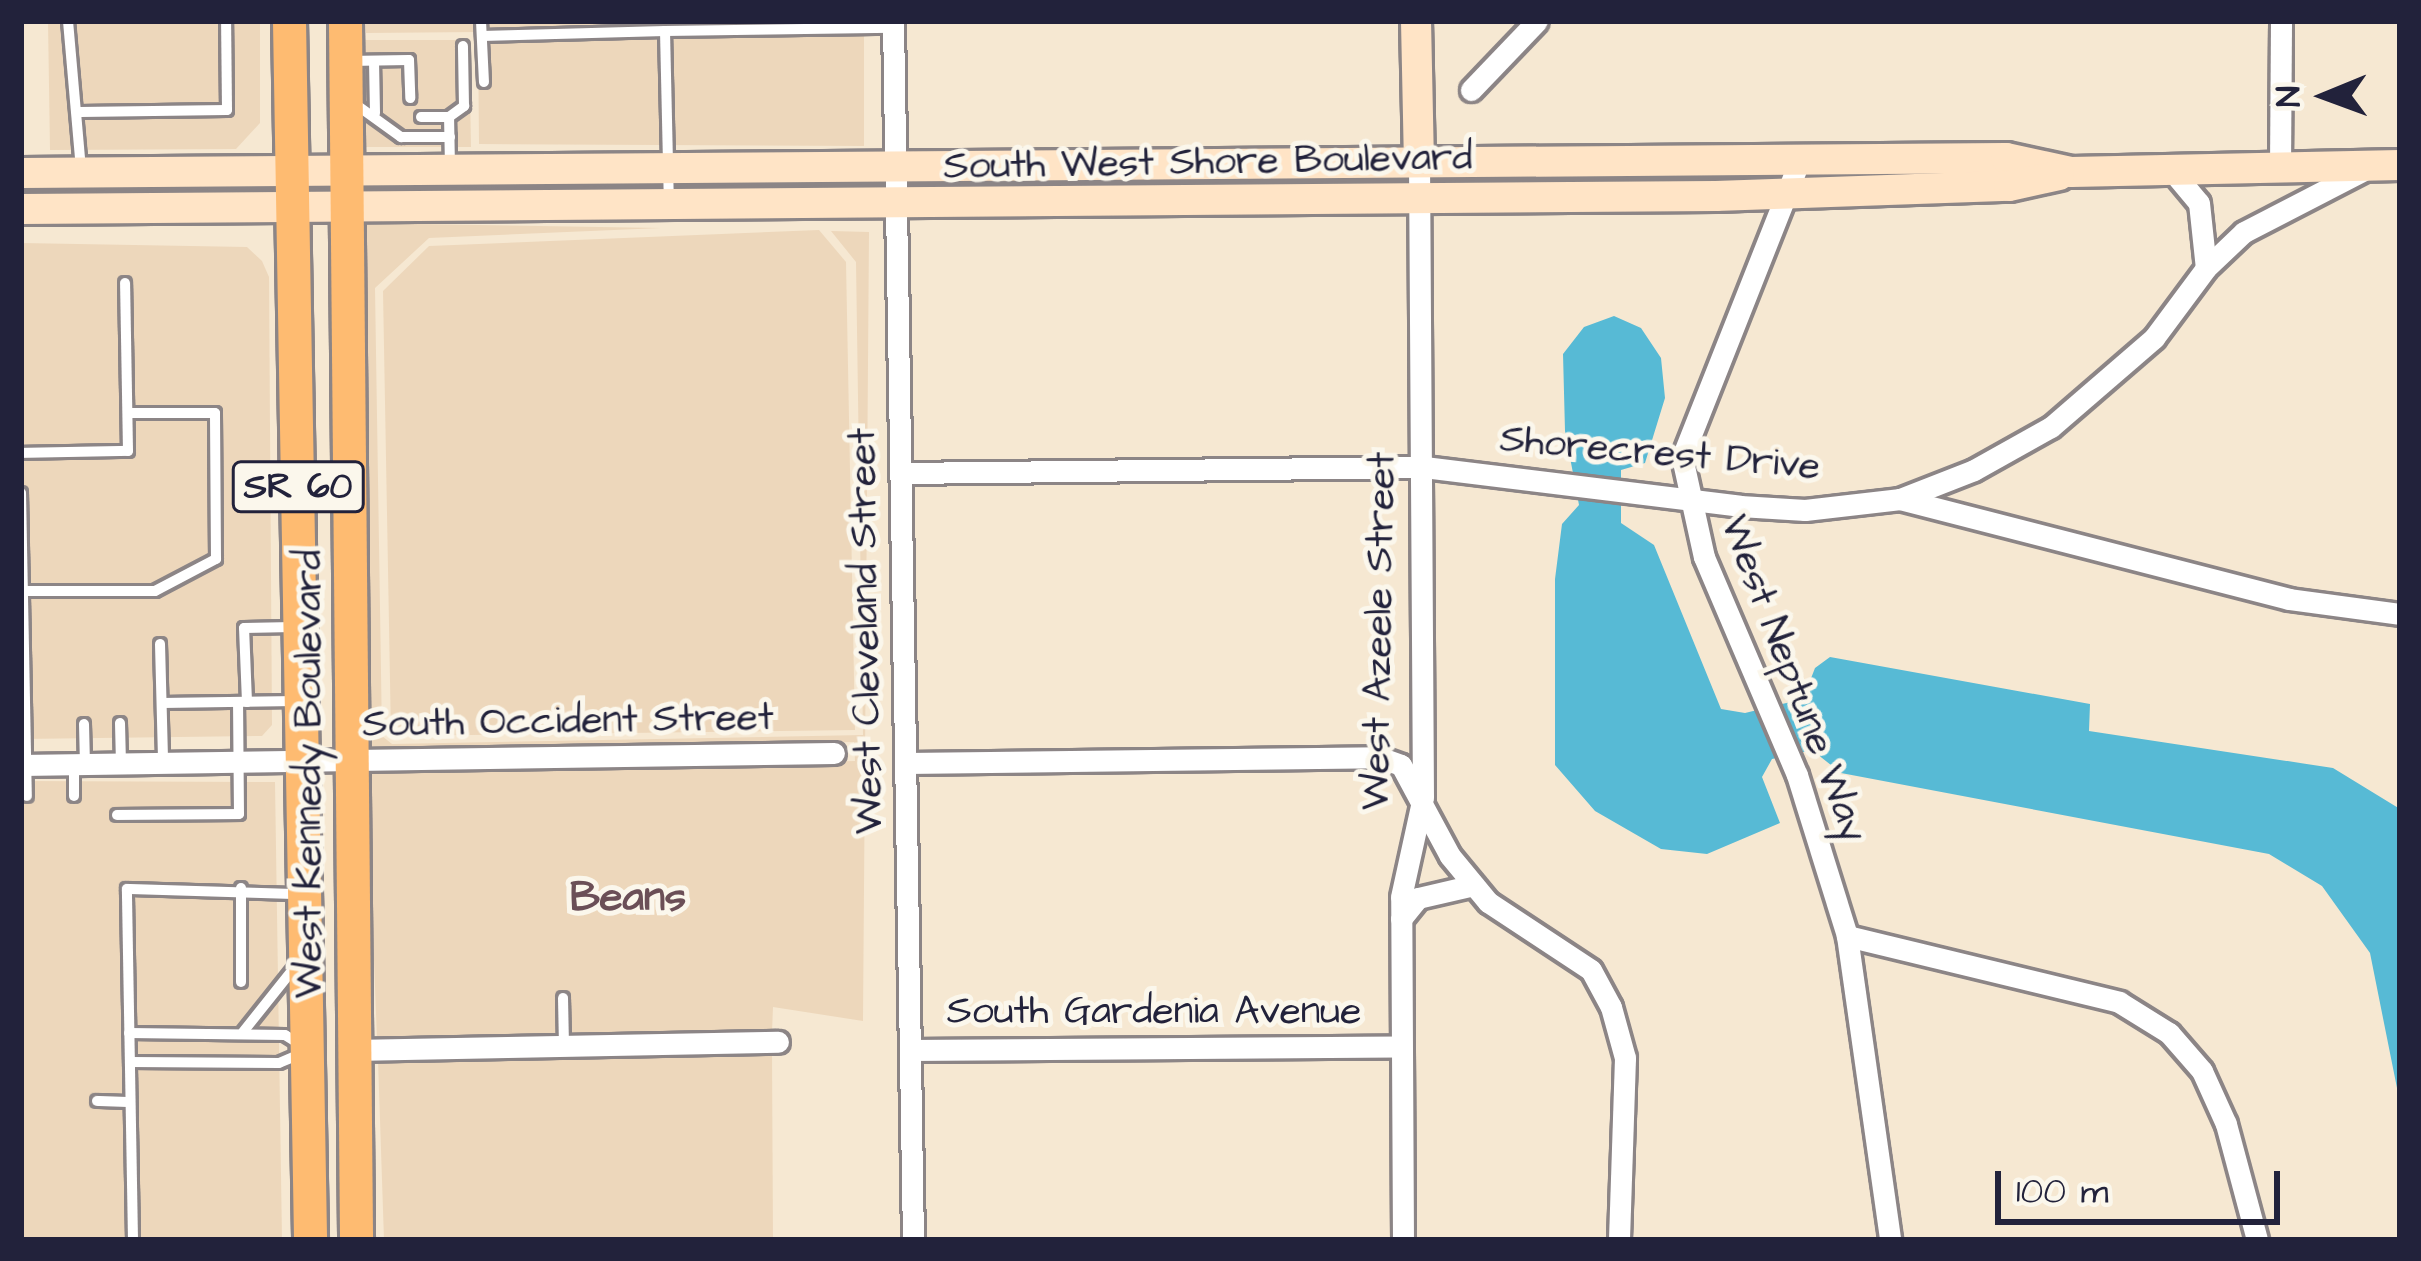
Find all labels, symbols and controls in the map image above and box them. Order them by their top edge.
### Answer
north arrow [2265,36,2385,156]
text: N [2266,86,2312,107]
street label: South West Shore Boulevard [943,135,1473,191]
street label: Shorecrest Drive [1498,417,1822,491]
street label: West Cleveland Street [840,427,894,835]
street label: West Azeele Street [1353,451,1407,811]
road number: SR 60 [229,457,367,517]
street label: West Neptune Way [1709,509,1877,849]
street label: West Kennedy Boulevard [287,550,333,998]
street label: South Occident Street [362,695,774,749]
district label: Beans [570,873,686,923]
street label: South Gardenia Avenue [947,989,1361,1035]
scale bar [2001,1147,2286,1221]
text: 100 m [2016,1166,2108,1217]

